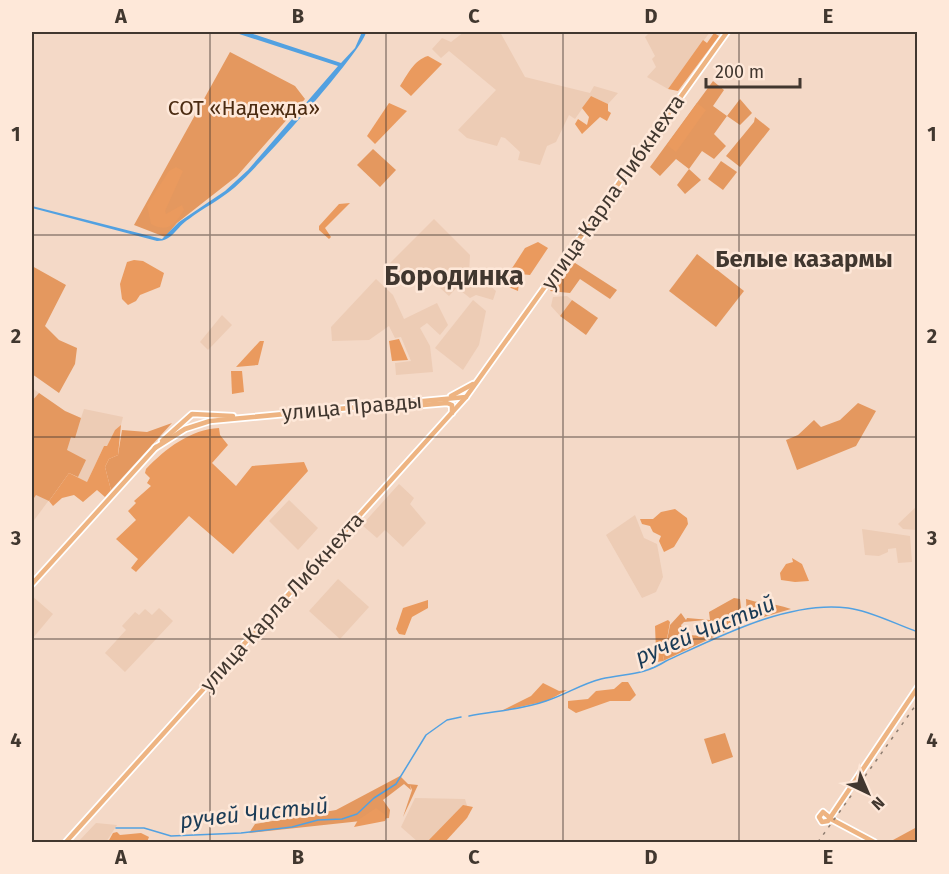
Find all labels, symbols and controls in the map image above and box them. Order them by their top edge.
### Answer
text: A [114,4,128,28]
text: B [292,4,304,28]
text: C [468,4,480,28]
text: D [644,4,658,28]
text: E [823,4,833,28]
scale bar [706,51,800,89]
text: 200 m [715,61,764,83]
street label: улица Карла Либкнехта [536,89,690,295]
park label: СОТ «Надежда» [168,95,320,121]
text: 1 [11,122,21,146]
text: 1 [927,122,937,146]
district label: Белые казармы [715,245,893,273]
district label: Бородинка [384,260,524,292]
text: 2 [11,324,21,348]
text: 2 [927,324,937,348]
street label: улица Правды [281,388,423,426]
street label: улица Карла Либкнехта [195,507,369,697]
text: 3 [10,526,21,550]
text: 3 [926,526,937,550]
water label: ручей Чистый [631,590,779,670]
text: 4 [10,728,22,752]
text: 4 [926,728,938,752]
north arrow [838,763,898,823]
water label: ручей Чистый [179,792,329,834]
text: N [868,793,888,814]
text: A [114,845,128,869]
text: B [292,845,304,869]
text: C [468,845,480,869]
text: D [644,845,658,869]
text: E [823,845,833,869]

